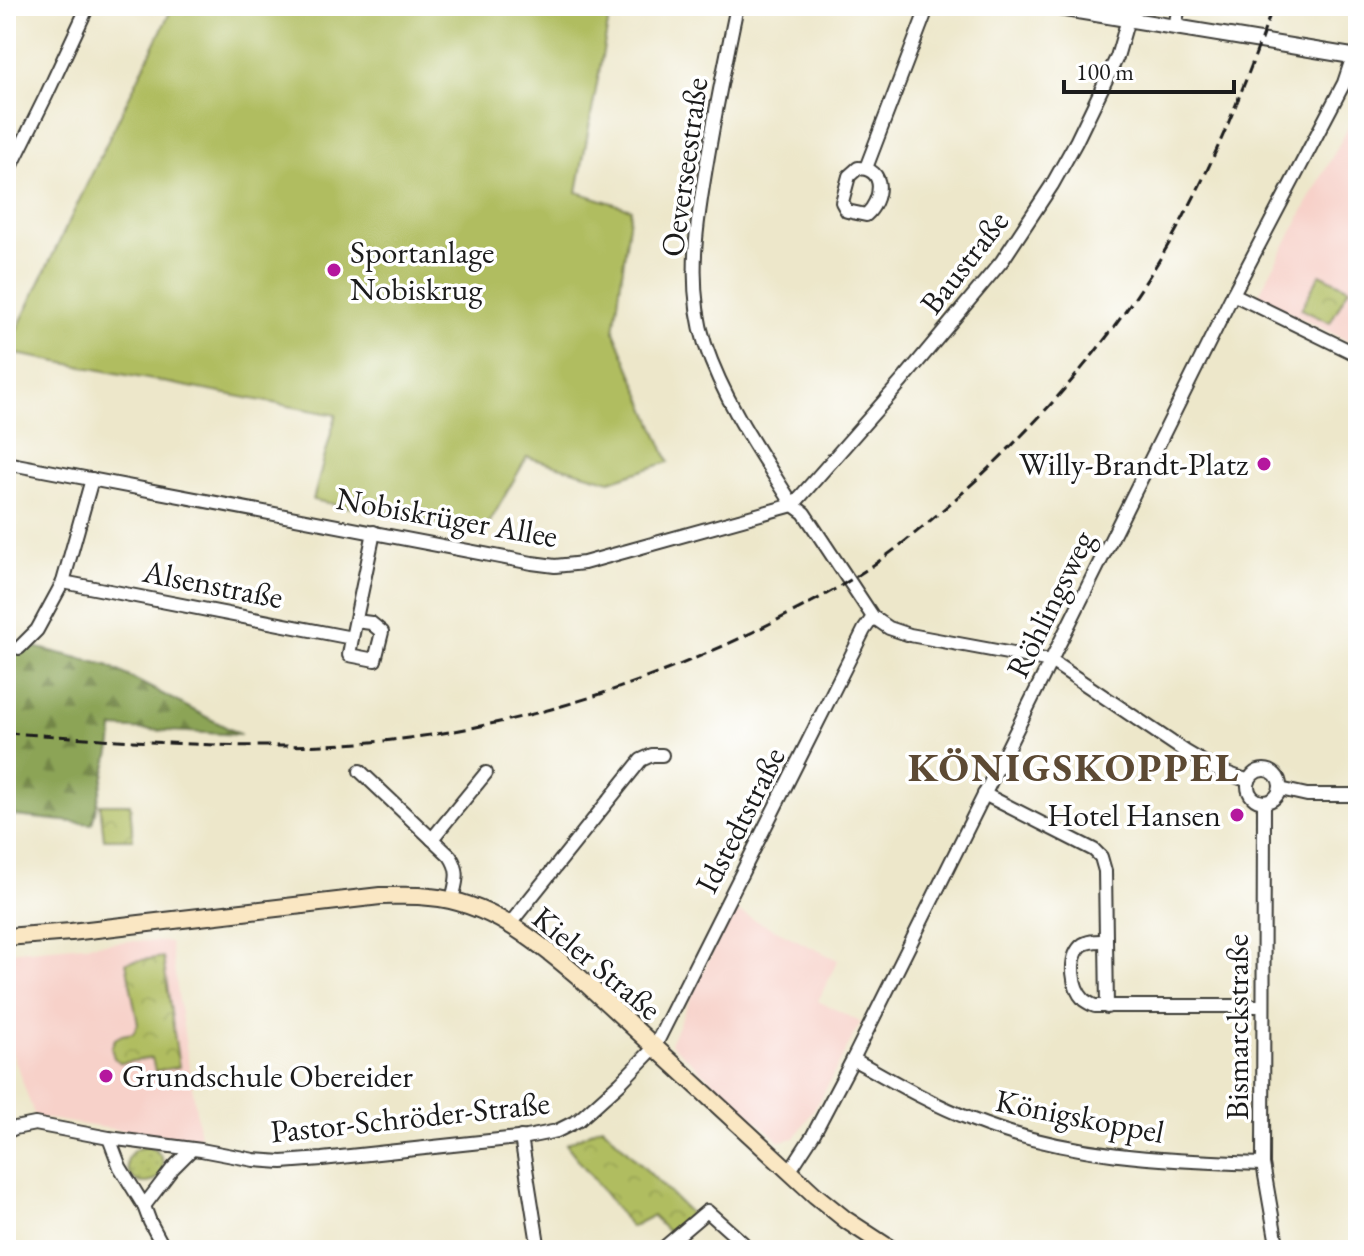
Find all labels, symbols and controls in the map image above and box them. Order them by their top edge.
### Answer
scale bar [1064,44,1234,94]
text: 100 m [1076,56,1134,87]
street label: Oeverseestraße [651,75,717,259]
street label: Baustraße [910,201,1018,323]
place label: Sportanlage Nobiskrug [350,231,495,310]
marker: Sportanlage Nobiskrug [325,261,343,279]
place label: Willy-Brandt-Platz [1019,443,1248,485]
marker: Willy-Brandt-Platz [1255,455,1273,473]
street label: Nobiskrüger Allee [333,477,561,557]
street label: Röhlingsweg [996,522,1104,685]
street label: Alsenstraße [138,550,287,618]
street label: Idstedtstraße [685,740,795,900]
district label: KÖNIGSKOPPEL [908,741,1240,793]
place label: Hotel Hansen [1047,794,1221,836]
marker: Hotel Hansen [1228,806,1246,824]
street label: Kieler Straße [524,897,670,1029]
street label: Bismarckstraße [1216,934,1258,1120]
place label: Grundschule Obereider [122,1055,413,1097]
marker: Grundschule Obereider [97,1067,115,1085]
street label: Königskoppel [992,1079,1168,1153]
street label: Pastor-Schröder-Straße [268,1081,552,1153]

